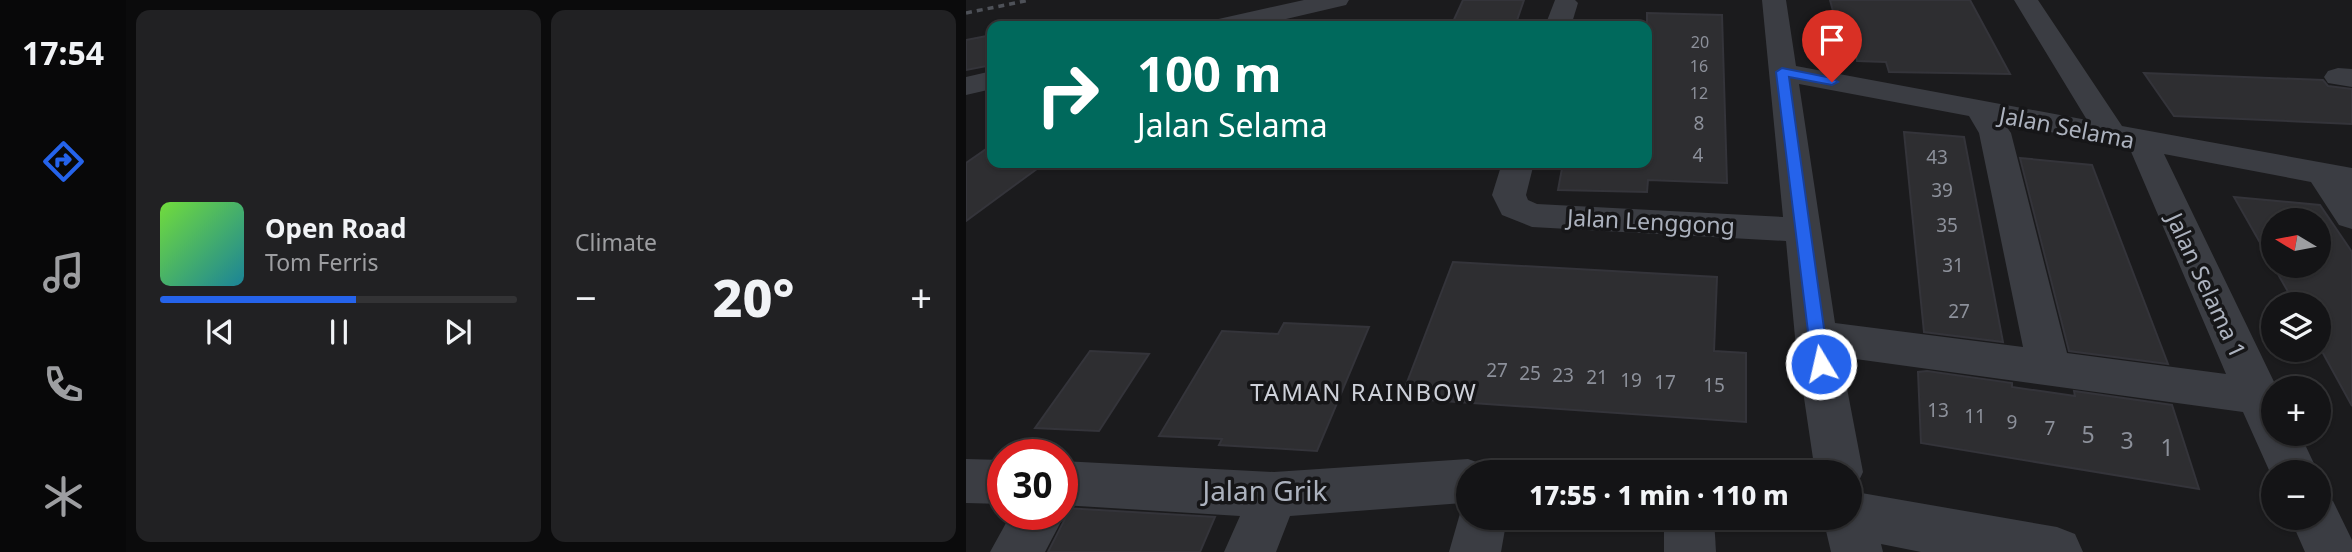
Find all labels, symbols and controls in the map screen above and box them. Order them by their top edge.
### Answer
pin [1802,10,1862,82]
icon: arrive [1813,21,1851,59]
text: 17:54 [22,31,104,74]
house number: 20 [1691,31,1709,53]
text: 100 m [1137,40,1282,106]
icon: right [1022,49,1113,140]
house number: 16 [1690,55,1708,77]
house number: 12 [1690,82,1708,104]
street label: Jalan Selama [1995,98,2137,156]
text: Jalan Selama [1137,103,1328,146]
house number: 8 [1694,110,1704,136]
icon: directions [39,137,88,186]
house number: 4 [1693,142,1704,168]
house number: 43 [1926,144,1948,170]
house number: 39 [1931,177,1953,203]
street label: Jalan Lenggong [1564,201,1736,241]
street label: Jalan Selama 1 [2159,206,2255,363]
north arrow [2261,208,2331,278]
map controls [2261,208,2331,530]
text: Open Road [265,210,407,246]
house number: 35 [1936,212,1958,238]
text: Climate [575,226,657,258]
text: Tom Ferris [265,246,378,278]
icon: music [39,248,88,297]
house number: 31 [1942,252,1964,278]
text: 20° [712,261,795,332]
text: − [575,271,597,323]
text: + [910,271,932,323]
button: layers [2261,292,2331,362]
house number: 27 [1948,298,1970,324]
icon: previous [201,313,239,351]
icon: pause [320,313,358,351]
icon: next [439,313,477,351]
position arrow [1784,327,1858,401]
house number: 27 [1486,357,1508,383]
icon: phone [39,360,88,409]
house number: 25 [1519,360,1541,386]
house number: 23 [1552,362,1574,388]
house number: 21 [1586,364,1608,390]
house number: 19 [1620,367,1642,393]
house number: 17 [1654,369,1676,395]
house number: 15 [1703,372,1725,398]
district label: TAMAN RAINBOW [1250,375,1478,408]
button: + [2261,376,2331,446]
house number: 13 [1927,397,1949,423]
house number: 11 [1964,403,1986,429]
house number: 9 [2007,409,2017,435]
house number: 7 [2045,415,2055,441]
house number: 5 [2081,418,2095,450]
house number: 3 [2120,424,2134,456]
house number: 1 [2160,431,2174,463]
speed limit sign: 30 [987,439,1078,530]
button: − [2261,460,2331,530]
street label: Jalan Grik [1200,471,1328,509]
icon: climate [39,472,88,521]
text: 17:55 · 1 min · 110 m [1529,477,1789,513]

